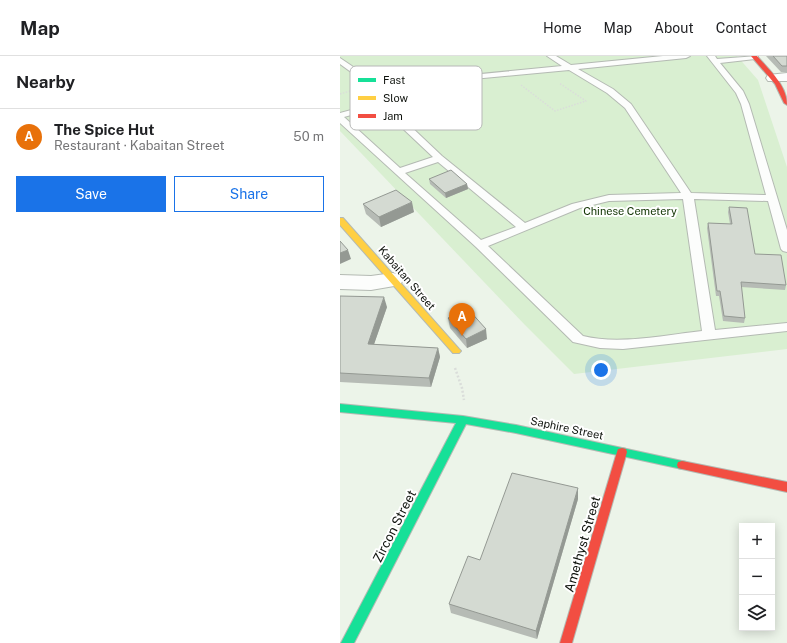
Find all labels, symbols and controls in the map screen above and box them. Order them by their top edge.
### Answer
text: Map [20,17,60,39]
text: Home [543,20,582,36]
text: Map [604,20,632,36]
text: About [654,20,694,36]
text: Contact [716,20,767,36]
legend [350,66,482,130]
text: Nearby [16,72,75,92]
text: Fast [383,74,405,86]
text: Slow [383,92,409,104]
text: Jam [383,110,403,122]
text: The Spice Hut [54,121,155,138]
text: A [24,129,34,144]
text: 50 m [293,129,324,144]
text: Restaurant · Kabaitan Street [54,138,225,153]
button: Save [16,176,166,212]
button: Share [174,176,324,212]
park label: Chinese Cemetery [583,205,677,217]
street label: Kabaitan Street [376,244,438,312]
pin: A [449,303,475,336]
your location [591,360,611,380]
street label: Saphire Street [529,414,605,442]
street label: Zircon Street [370,487,419,565]
street label: Amethyst Street [562,494,603,594]
map controls [739,523,775,631]
button: + [739,523,775,559]
button: − [739,559,775,595]
button: layers [739,595,775,631]

